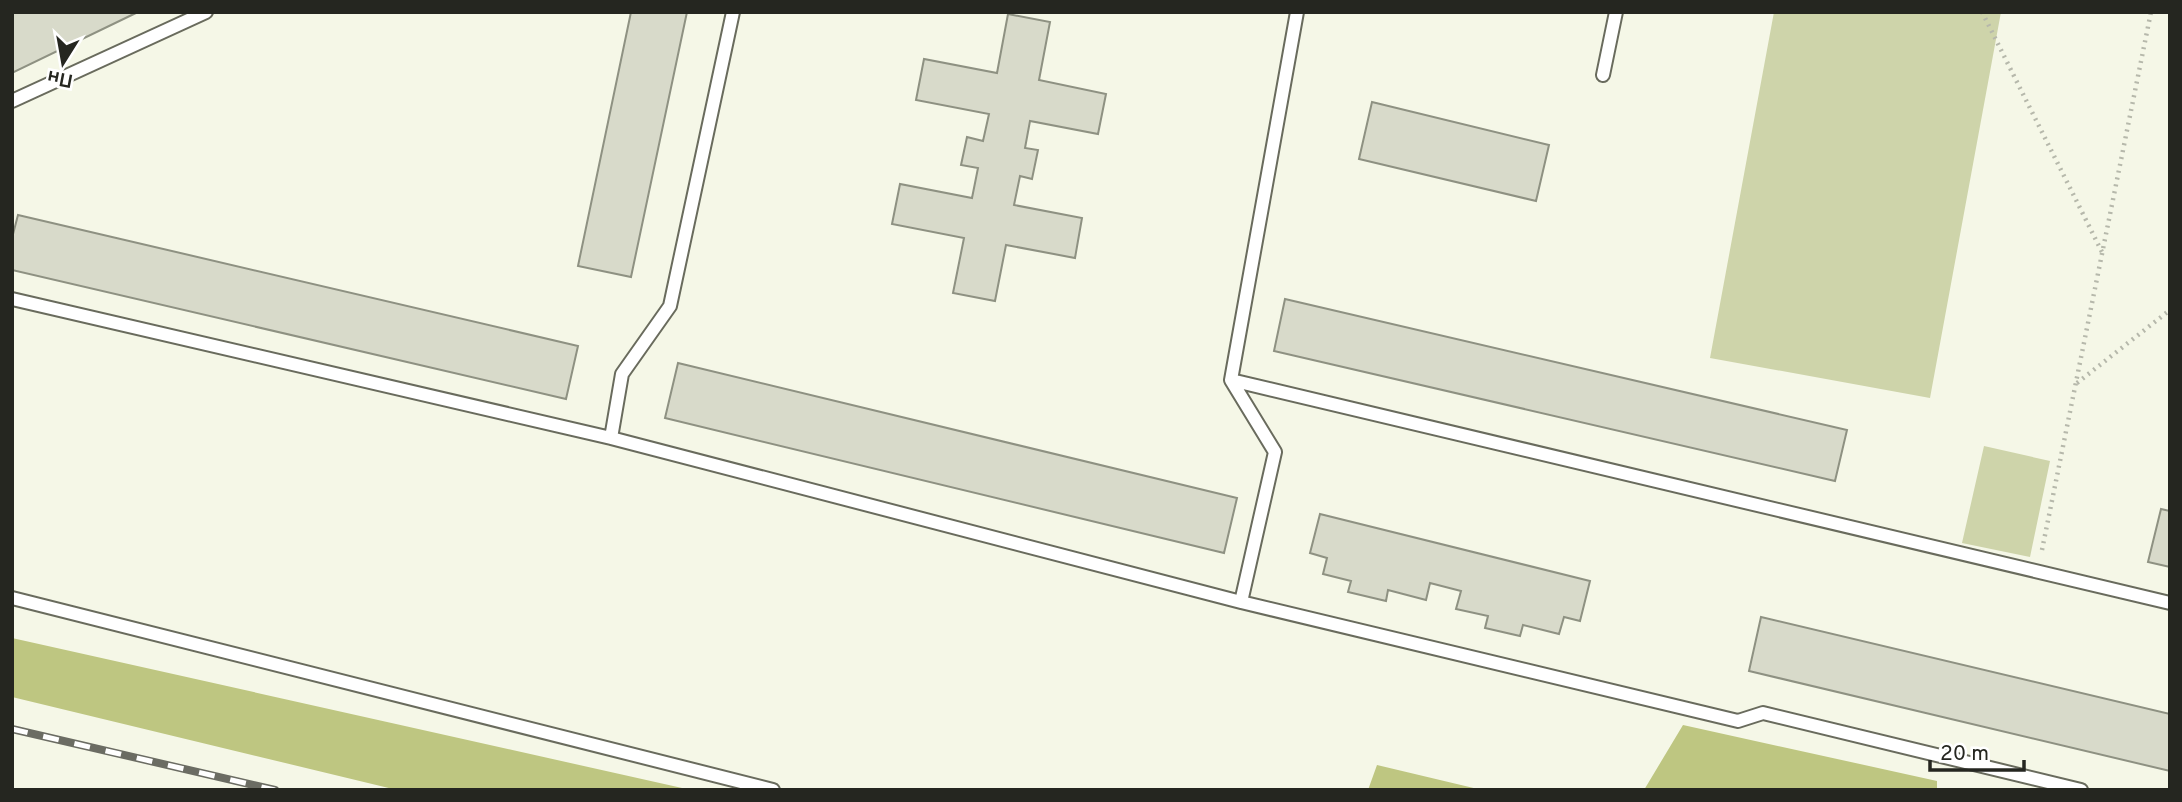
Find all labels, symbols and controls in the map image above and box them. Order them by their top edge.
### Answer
north arrow [28,28,98,98]
text: Пн [45,63,75,92]
scale bar [1930,728,2024,772]
text: 20 m [1940,741,1989,768]

